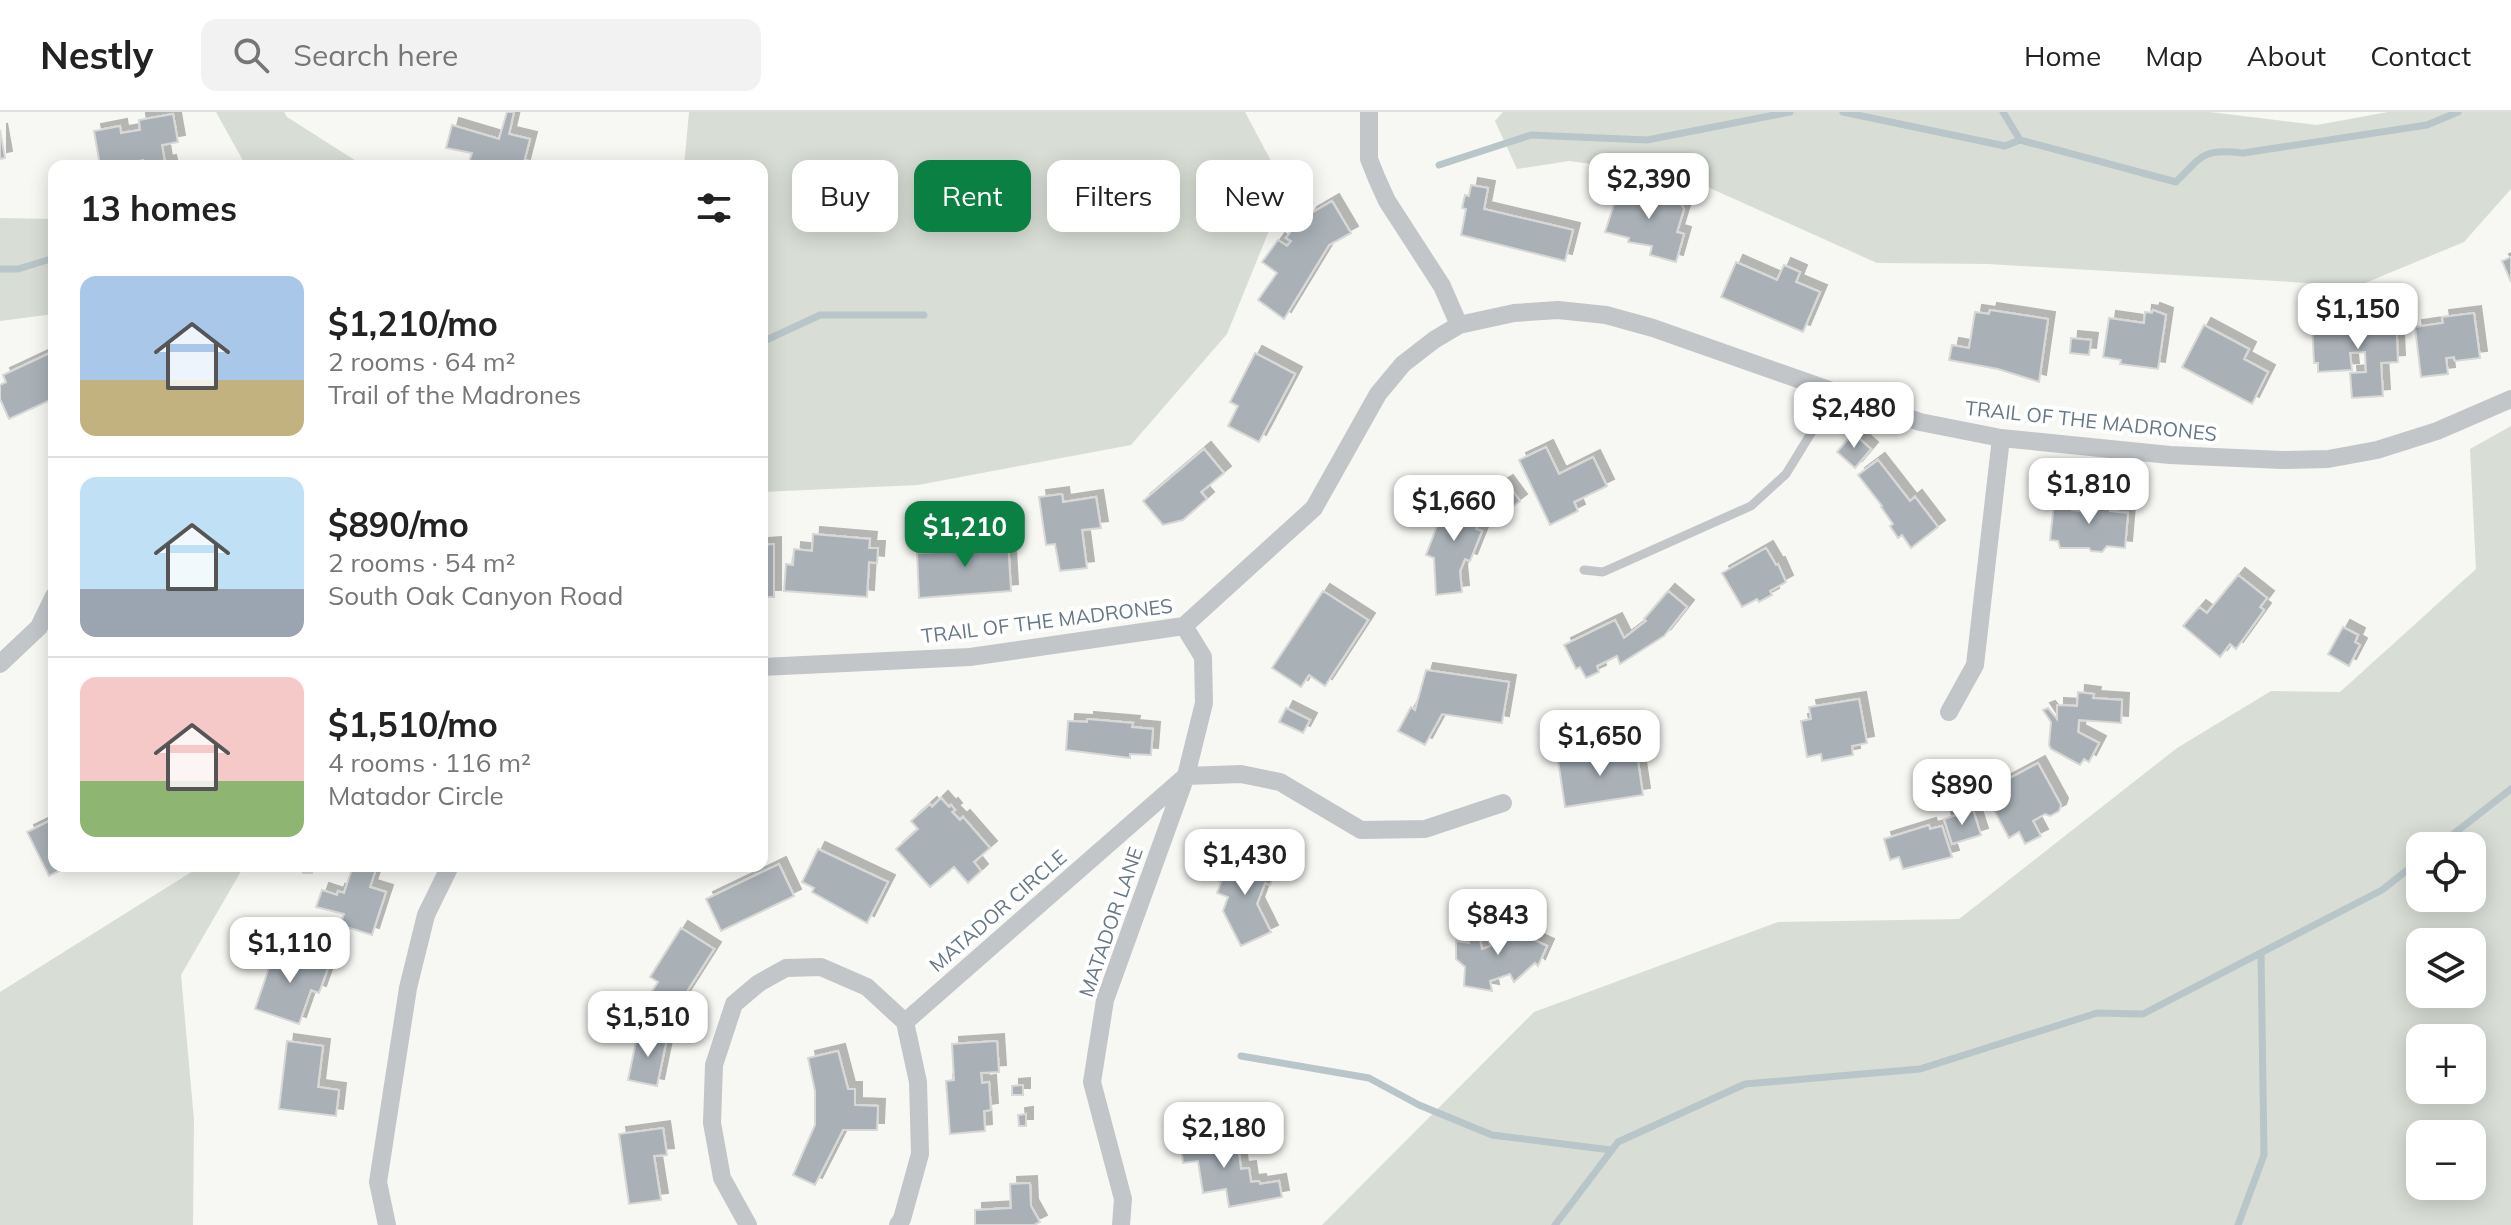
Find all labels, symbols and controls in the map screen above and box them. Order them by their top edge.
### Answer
search box [201,19,761,91]
text: Nestly [40,31,153,79]
icon: search [229,33,273,77]
text: Search here [293,36,458,74]
text: Home [2024,38,2101,73]
text: Map [2145,38,2203,73]
text: About [2247,38,2326,73]
text: Contact [2370,38,2471,73]
pin: $2,390 [1584,153,1714,221]
chip: Buy [792,160,898,232]
chip: Rent [914,160,1031,232]
chip: Filters [1047,160,1180,232]
chip: New [1196,160,1313,232]
text: $2,390 [1607,162,1691,195]
icon: filters [692,186,736,230]
text: 13 homes [80,187,237,230]
pin: $1,150 [2293,283,2423,351]
text: $1,150 [2316,292,2400,325]
text: $1,210/mo [328,302,498,345]
icon: home [144,308,240,404]
text: 2 rooms · 64 m² [328,345,515,378]
text: Trail of the Madrones [328,378,581,411]
pin: $2,480 [1789,382,1919,450]
text: $2,480 [1812,391,1896,424]
street label: TRAIL OF THE MADRONES [1964,395,2218,446]
pin: $1,810 [2024,458,2154,526]
text: $1,810 [2047,467,2131,500]
pin: $1,660 [1389,475,1519,543]
text: $1,660 [1412,484,1496,517]
pin: $1,210 [900,501,1030,569]
text: $890/mo [328,503,469,546]
icon: home [144,509,240,605]
text: $1,210 [923,510,1007,543]
text: 2 rooms · 54 m² [328,546,515,579]
text: South Oak Canyon Road [328,579,623,612]
street label: TRAIL OF THE MADRONES [920,593,1174,648]
text: $1,510/mo [328,703,498,746]
icon: home [144,709,240,805]
pin: $1,650 [1535,710,1665,778]
text: $1,650 [1558,719,1642,752]
text: 4 rooms · 116 m² [328,746,531,779]
pin: $890 [1915,759,2009,827]
text: $890 [1931,768,1993,801]
text: Matador Circle [328,779,504,812]
pin: $1,430 [1180,829,1310,897]
map controls [2406,832,2486,1200]
button: locate [2406,832,2486,912]
text: $1,430 [1203,838,1287,871]
street label: MATADOR CIRCLE [924,844,1072,977]
street label: MATADOR LANE [1073,844,1148,1000]
pin: $843 [1451,889,1545,957]
text: $843 [1467,898,1529,931]
pin: $1,110 [225,917,355,985]
text: $1,110 [248,926,332,959]
button: layers [2406,928,2486,1008]
pin: $1,510 [583,991,713,1059]
text: $1,510 [606,1000,690,1033]
button: + [2406,1024,2486,1104]
pin: $2,180 [1159,1102,1289,1170]
text: $2,180 [1182,1111,1266,1144]
button: − [2406,1120,2486,1200]

